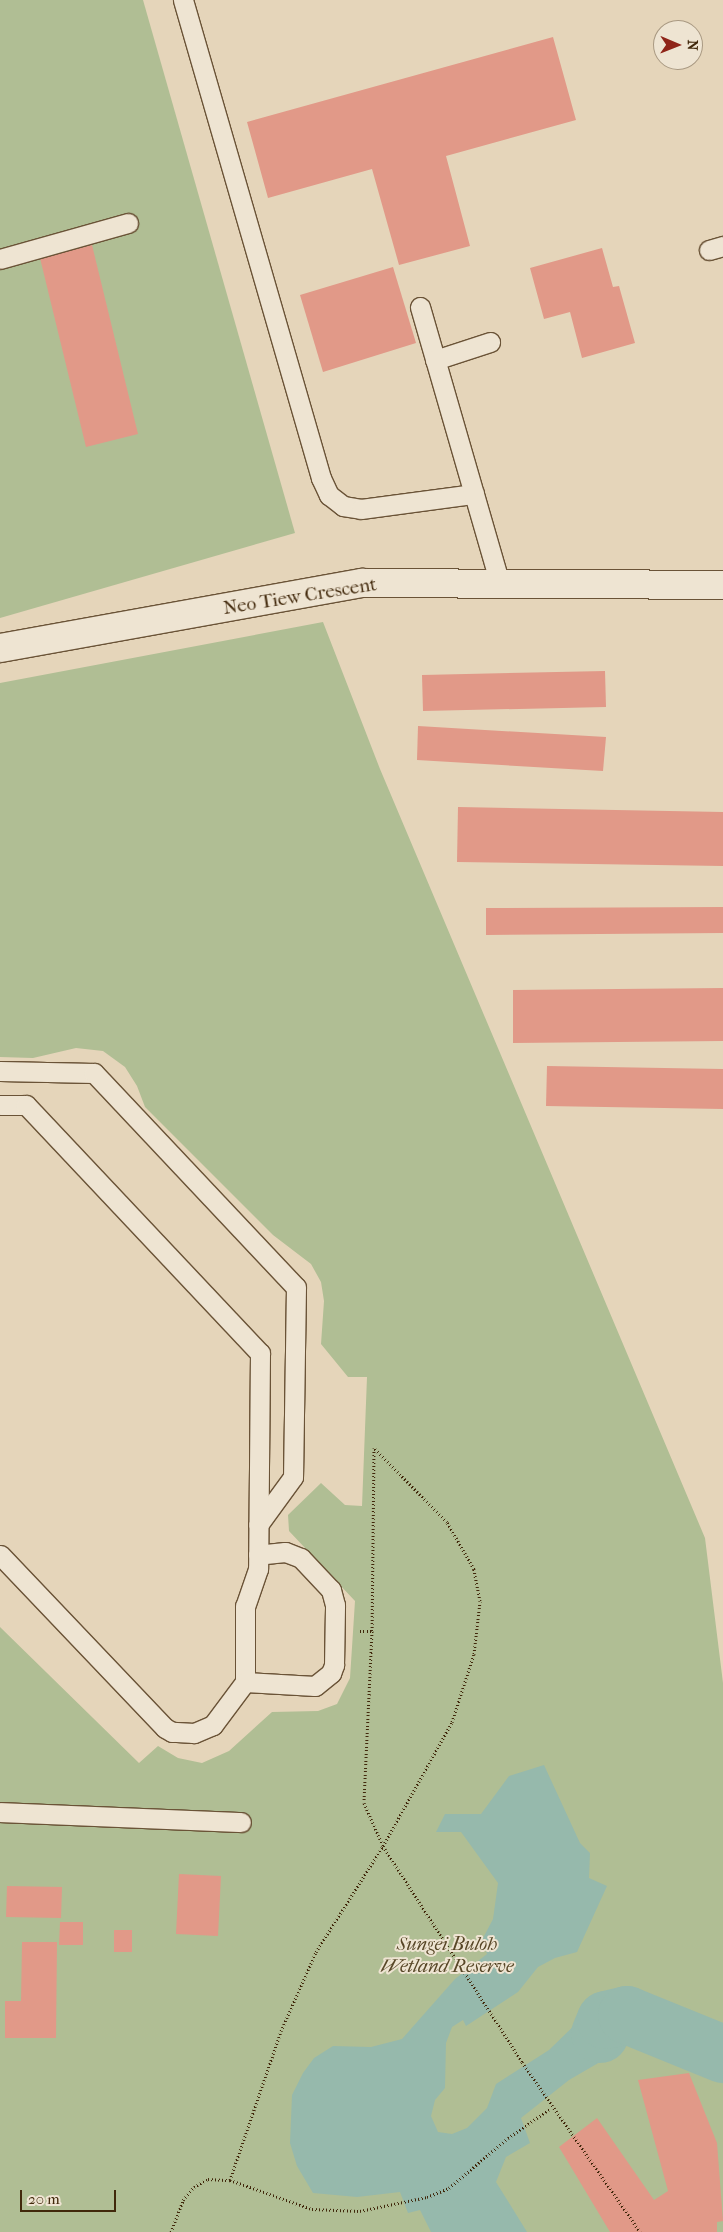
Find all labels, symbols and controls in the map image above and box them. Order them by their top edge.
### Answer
north arrow [653,20,703,70]
text: N [684,40,701,51]
street label: Neo Tiew Crescent [222,574,378,620]
park label: Sungei Buloh Wetland Reserve [380,1934,514,1978]
scale bar [22,2180,119,2212]
text: 20 m [28,2190,60,2208]

